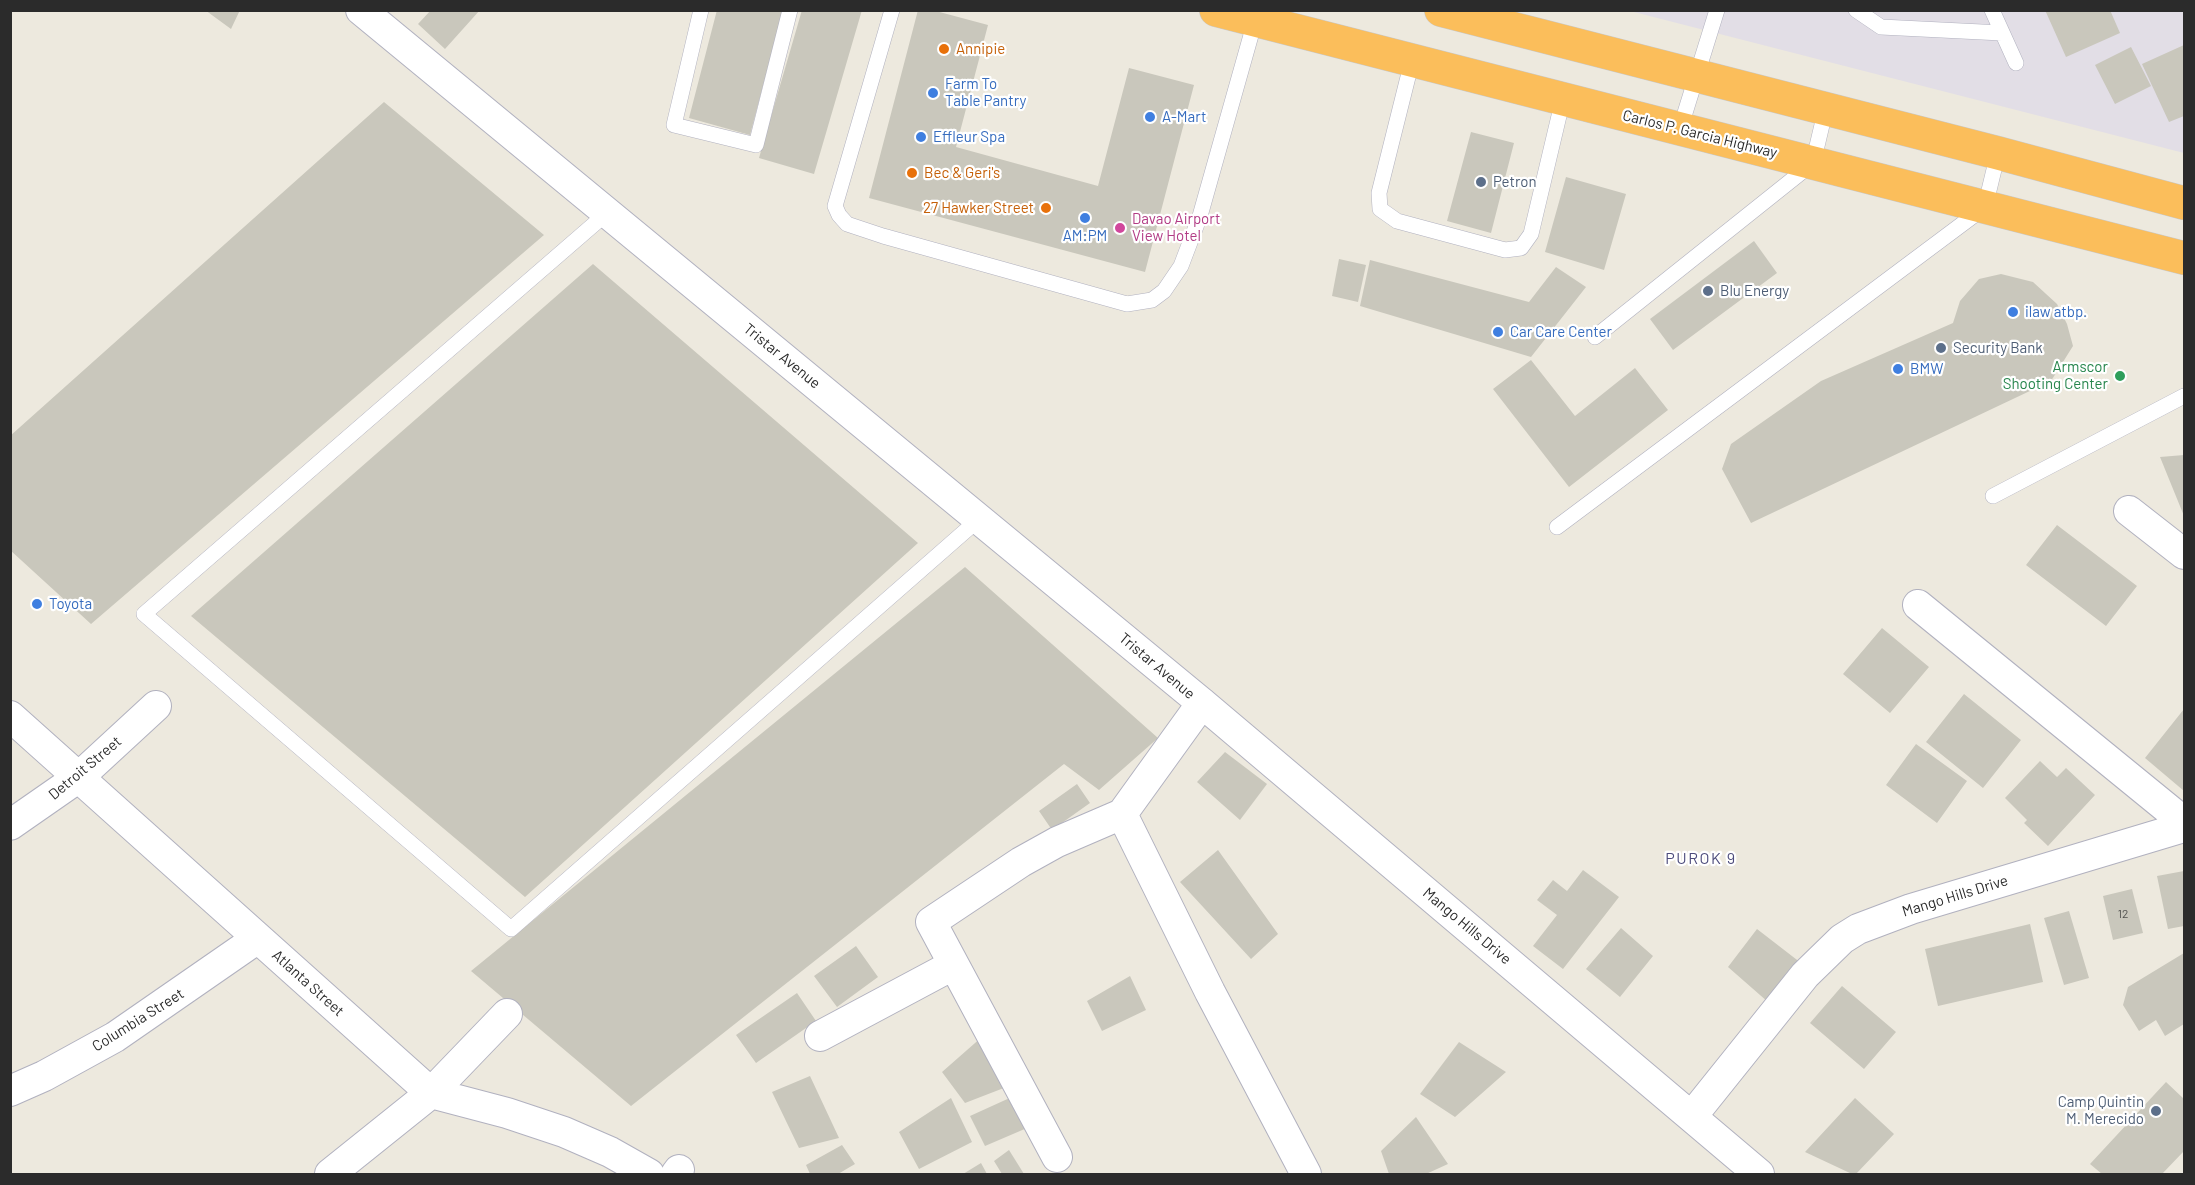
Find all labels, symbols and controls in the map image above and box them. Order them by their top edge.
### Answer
place label: Annipie [956,40,1005,58]
marker: Annipie [937,42,951,56]
place label: Farm To Table Pantry [945,75,1026,110]
marker: Farm To Table Pantry [926,86,940,100]
street label: Carlos P. Garcia Highway [1621,106,1779,162]
place label: A-Mart [1162,108,1206,126]
marker: A-Mart [1143,110,1157,124]
place label: Effleur Spa [933,128,1005,146]
marker: Effleur Spa [914,130,928,144]
place label: Bec & Geri's [924,164,1000,182]
marker: Bec & Geri's [905,166,919,180]
place label: Petron [1493,173,1537,191]
marker: Petron [1474,175,1488,189]
place label: 27 Hawker Street [923,199,1034,217]
marker: 27 Hawker Street [1039,201,1053,215]
place label: Davao Airport View Hotel [1132,210,1220,245]
marker: AM:PM [1078,211,1092,225]
marker: Davao Airport View Hotel [1113,221,1127,235]
place label: AM:PM [1063,227,1107,245]
place label: Blu Energy [1720,282,1789,300]
marker: Blu Energy [1701,284,1715,298]
place label: ilaw atbp. [2025,303,2087,321]
marker: ilaw atbp. [2006,305,2020,319]
street label: Tristar Avenue [740,320,824,392]
place label: Car Care Center [1510,323,1612,341]
marker: Car Care Center [1491,325,1505,339]
place label: Security Bank [1953,339,2043,357]
marker: Security Bank [1934,341,1948,355]
place label: Armscor Shooting Center [2003,358,2108,393]
place label: BMW [1910,360,1943,378]
marker: BMW [1891,362,1905,376]
marker: Armscor Shooting Center [2113,369,2127,383]
place label: Toyota [49,595,92,613]
marker: Toyota [30,597,44,611]
street label: Tristar Avenue [1115,629,1199,703]
street label: Detroit Street [45,732,125,804]
district label: PUROK 9 [1665,849,1737,869]
street label: Mango Hills Drive [1900,871,2010,921]
street label: Mango Hills Drive [1419,884,1515,968]
house number: 12 [2118,907,2128,921]
street label: Atlanta Street [268,946,348,1020]
street label: Columbia Street [89,985,187,1055]
place label: Camp Quintin M. Merecido [2058,1093,2144,1128]
marker: Camp Quintin M. Merecido [2149,1104,2163,1118]

